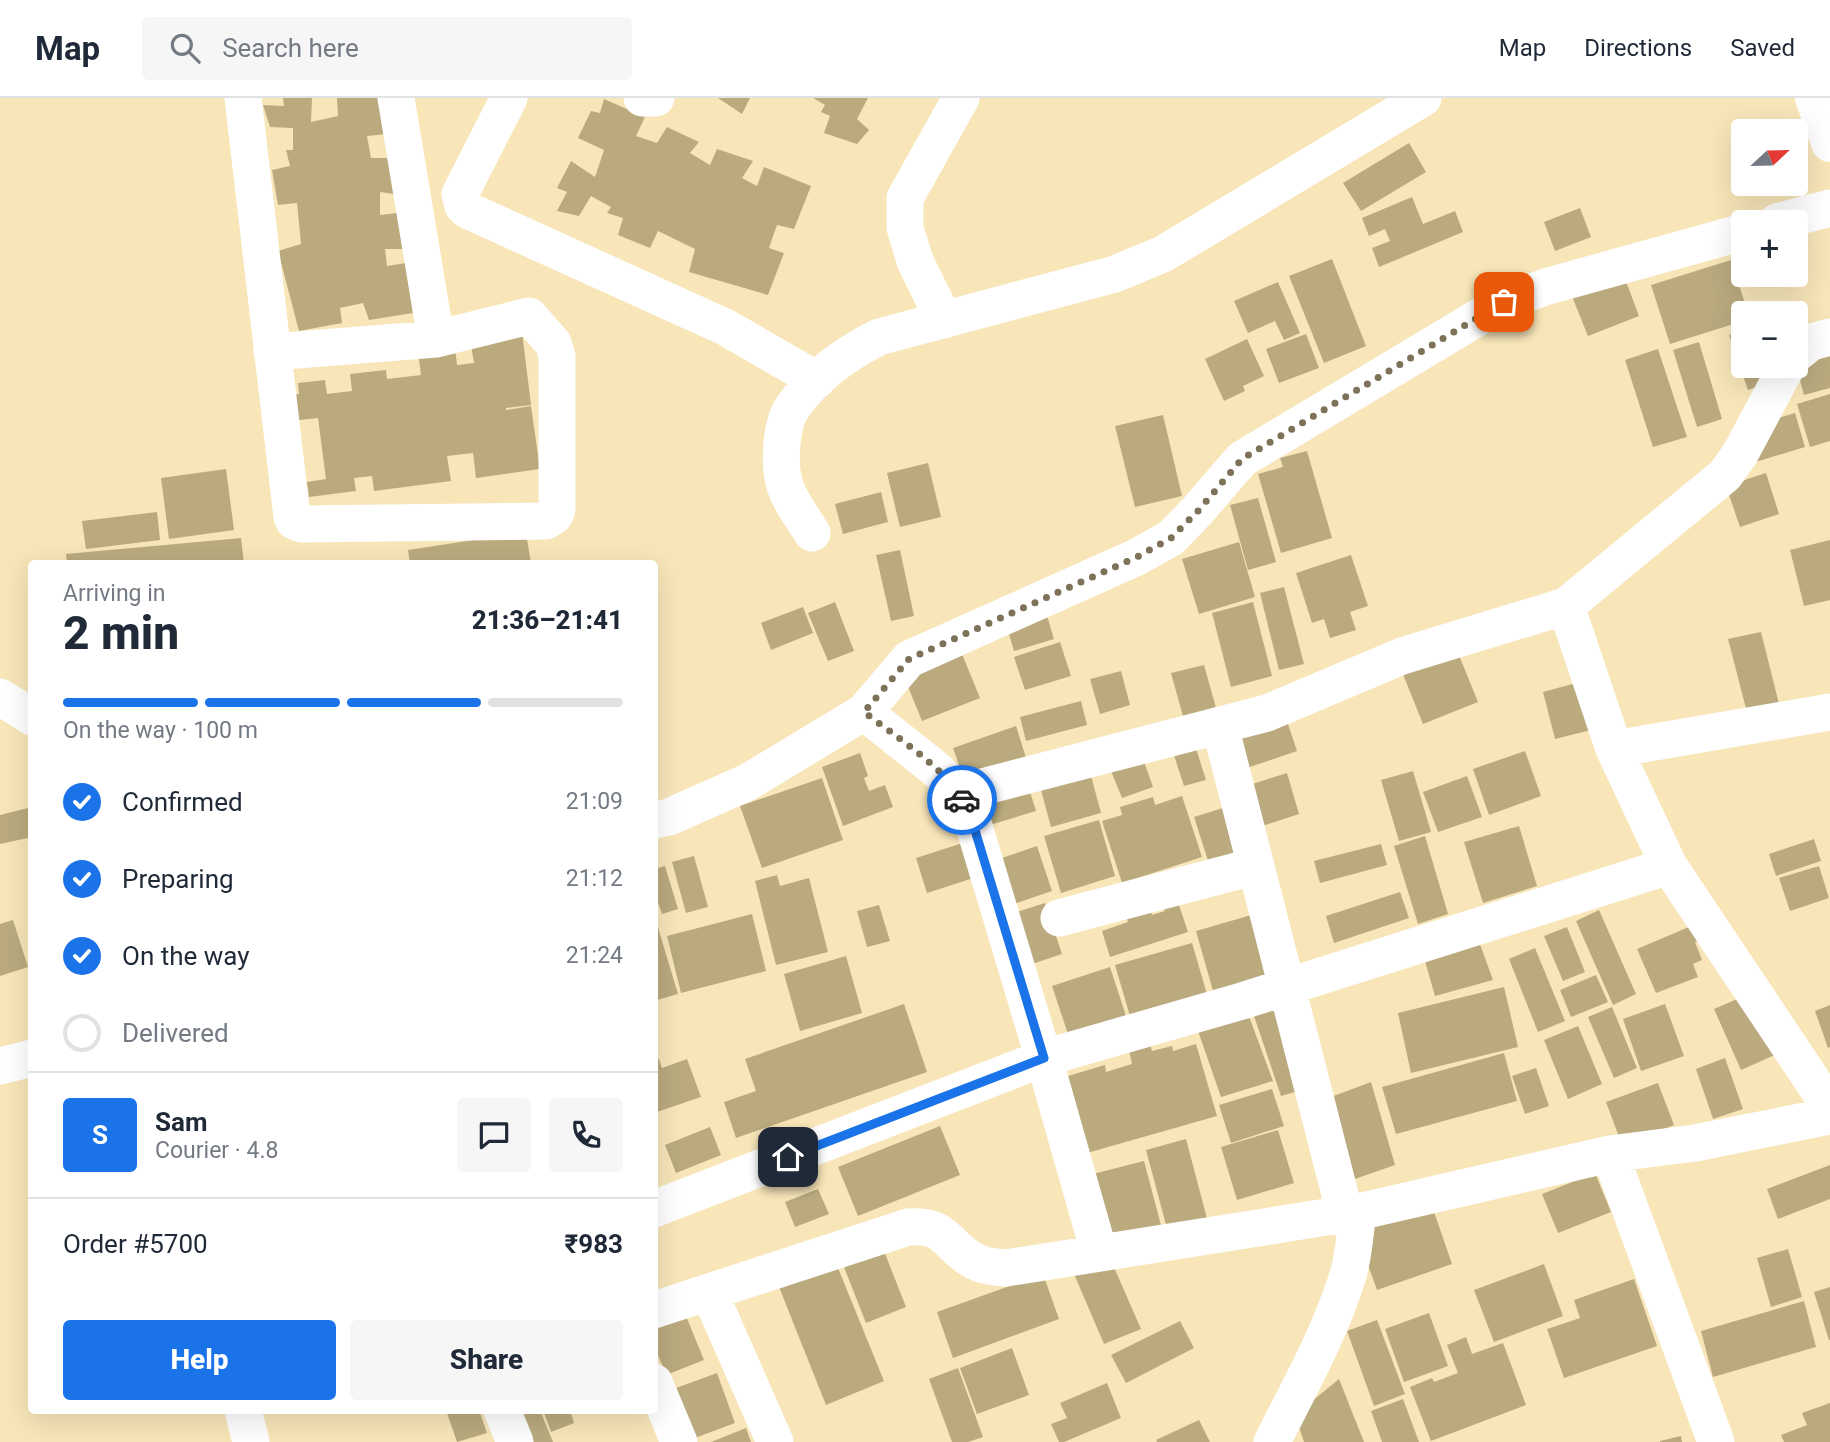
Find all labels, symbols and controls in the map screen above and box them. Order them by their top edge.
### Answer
search box [142,17,632,80]
text: Map [35,29,100,68]
icon: search [166,29,204,67]
text: Search here [222,33,359,63]
text: Map [1499,34,1546,62]
text: Directions [1584,34,1692,62]
text: Saved [1730,34,1795,62]
north arrow [1731,119,1808,196]
map controls [1731,119,1808,378]
button: + [1731,210,1808,287]
pin [1474,272,1534,332]
icon: bag [1485,283,1523,321]
button: − [1731,301,1808,378]
text: Arriving in [63,580,166,607]
text: 21:36–21:41 [472,605,623,635]
text: 2 min [63,606,179,660]
text: On the way · 100 m [63,717,258,744]
courier [927,765,997,835]
icon: car [943,781,981,819]
icon: check [63,783,101,821]
text: Confirmed [122,787,243,817]
text: 21:09 [566,788,623,815]
icon: check [63,860,101,898]
text: Preparing [122,864,234,894]
text: 21:12 [566,865,623,892]
icon: check [63,937,101,975]
text: On the way [122,941,250,971]
text: 21:24 [566,942,623,969]
text: Delivered [122,1018,229,1048]
button: chat [457,1098,531,1172]
button: phone [549,1098,623,1172]
text: Sam [155,1107,207,1137]
text: S [92,1120,108,1150]
pin [758,1127,818,1187]
text: Courier · 4.8 [155,1137,278,1164]
icon: home [769,1138,807,1176]
text: Order #5700 [63,1229,208,1259]
text: ₹983 [565,1229,623,1259]
button: Help [63,1320,336,1400]
button: Share [350,1320,623,1400]

